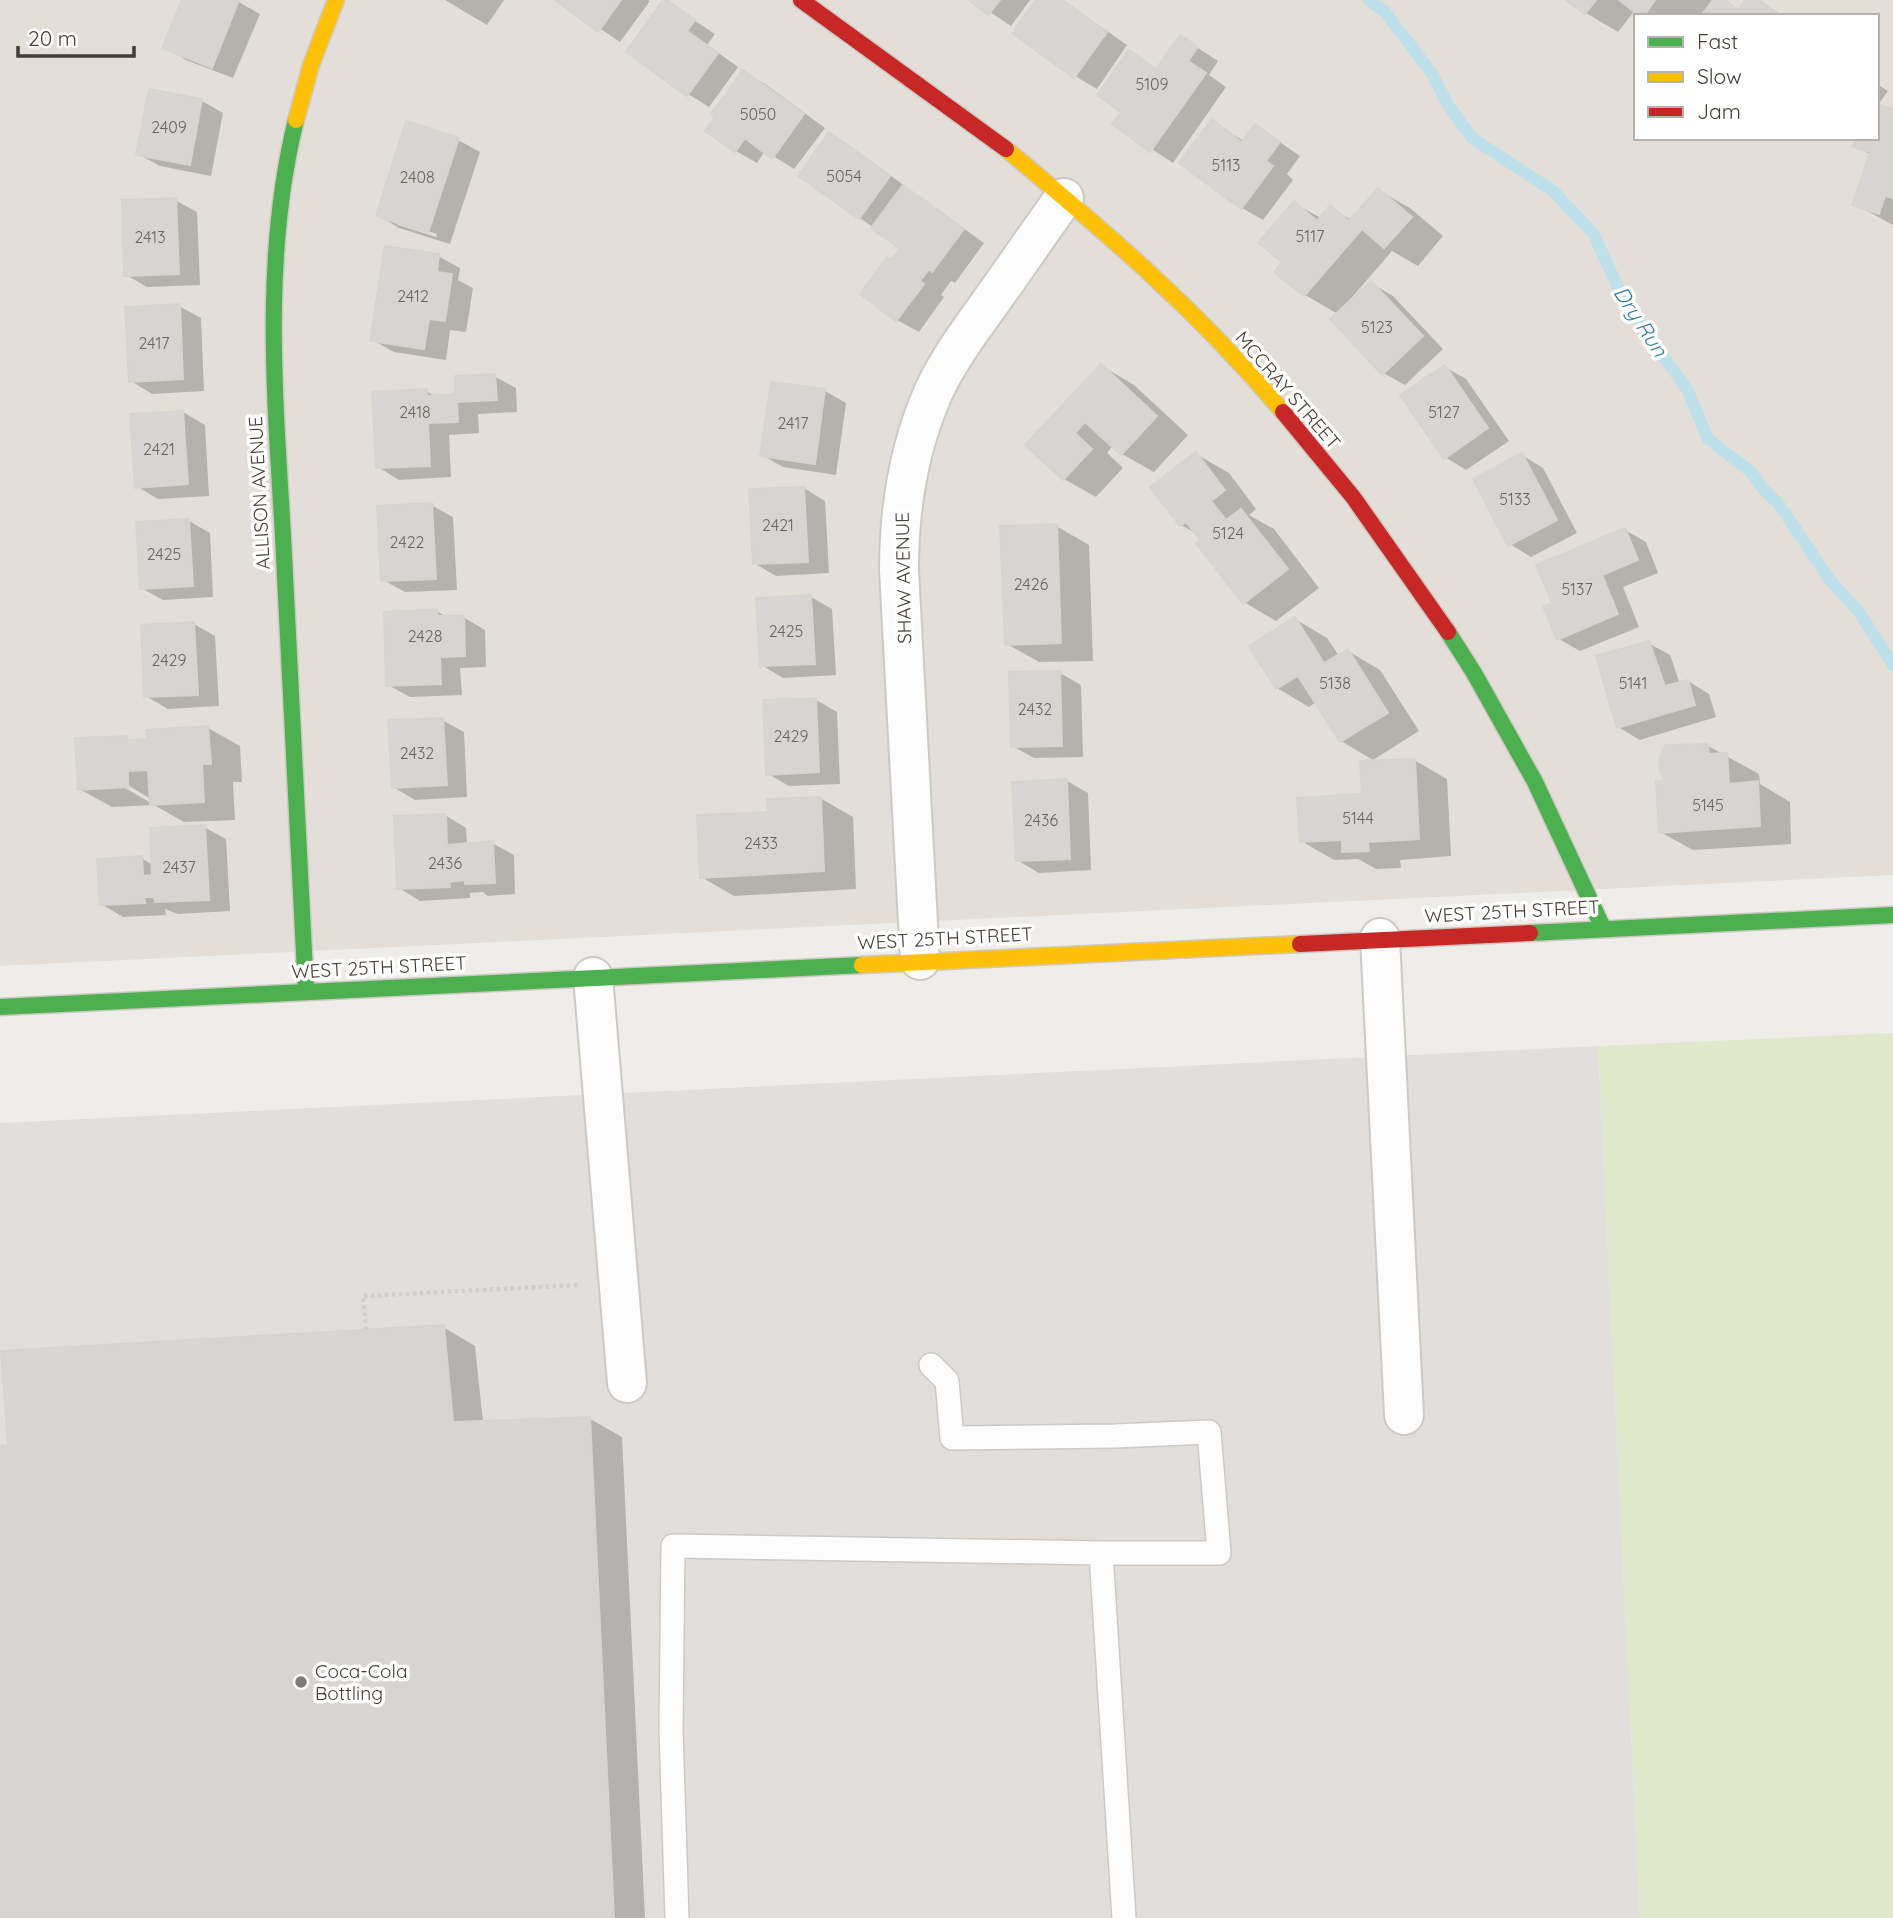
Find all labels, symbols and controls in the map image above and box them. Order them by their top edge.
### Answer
scale bar [18,14,133,58]
legend [1634,14,1879,140]
text: 20 m [28,25,77,51]
text: Fast [1697,28,1738,54]
text: Slow [1697,63,1742,89]
house number: 5109 [1135,74,1169,94]
text: Jam [1697,98,1741,124]
house number: 5050 [740,104,776,124]
house number: 2409 [151,117,187,137]
house number: 5113 [1212,155,1240,175]
house number: 5054 [826,166,862,186]
house number: 2408 [399,167,435,187]
house number: 5117 [1296,226,1324,246]
house number: 2413 [134,227,166,247]
water label: Dry Run [1609,281,1674,362]
house number: 2412 [397,286,429,306]
house number: 5123 [1361,317,1393,337]
street label: MCCRAY STREET [1230,326,1346,454]
house number: 2417 [138,333,170,353]
house number: 2418 [399,402,431,422]
house number: 5127 [1428,402,1460,422]
house number: 2417 [777,413,809,433]
street label: ALLISON AVENUE [243,416,275,570]
house number: 2421 [143,439,175,459]
house number: 5133 [1499,489,1531,509]
street label: SHAW AVENUE [890,512,916,644]
house number: 2421 [762,515,794,535]
house number: 5124 [1212,523,1244,543]
house number: 2422 [390,532,425,552]
house number: 2425 [147,544,181,564]
house number: 2426 [1014,574,1049,594]
house number: 5137 [1561,579,1593,599]
house number: 2425 [769,621,803,641]
house number: 2428 [408,626,442,646]
house number: 2429 [152,650,186,670]
house number: 5138 [1319,673,1351,693]
house number: 5141 [1619,673,1647,693]
house number: 2432 [1018,699,1052,719]
house number: 2429 [774,726,808,746]
house number: 2432 [400,743,434,763]
house number: 5145 [1692,795,1724,815]
house number: 5144 [1342,808,1374,828]
house number: 2436 [1024,810,1058,830]
house number: 2433 [744,833,778,853]
house number: 2436 [428,853,462,873]
house number: 2437 [162,857,196,877]
street label: WEST 25TH STREET [1424,894,1600,928]
street label: WEST 25TH STREET [857,921,1033,955]
street label: WEST 25TH STREET [291,950,467,984]
place label: Coca-Cola Bottling [315,1659,407,1705]
marker: Coca-Cola Bottling [293,1674,309,1690]

